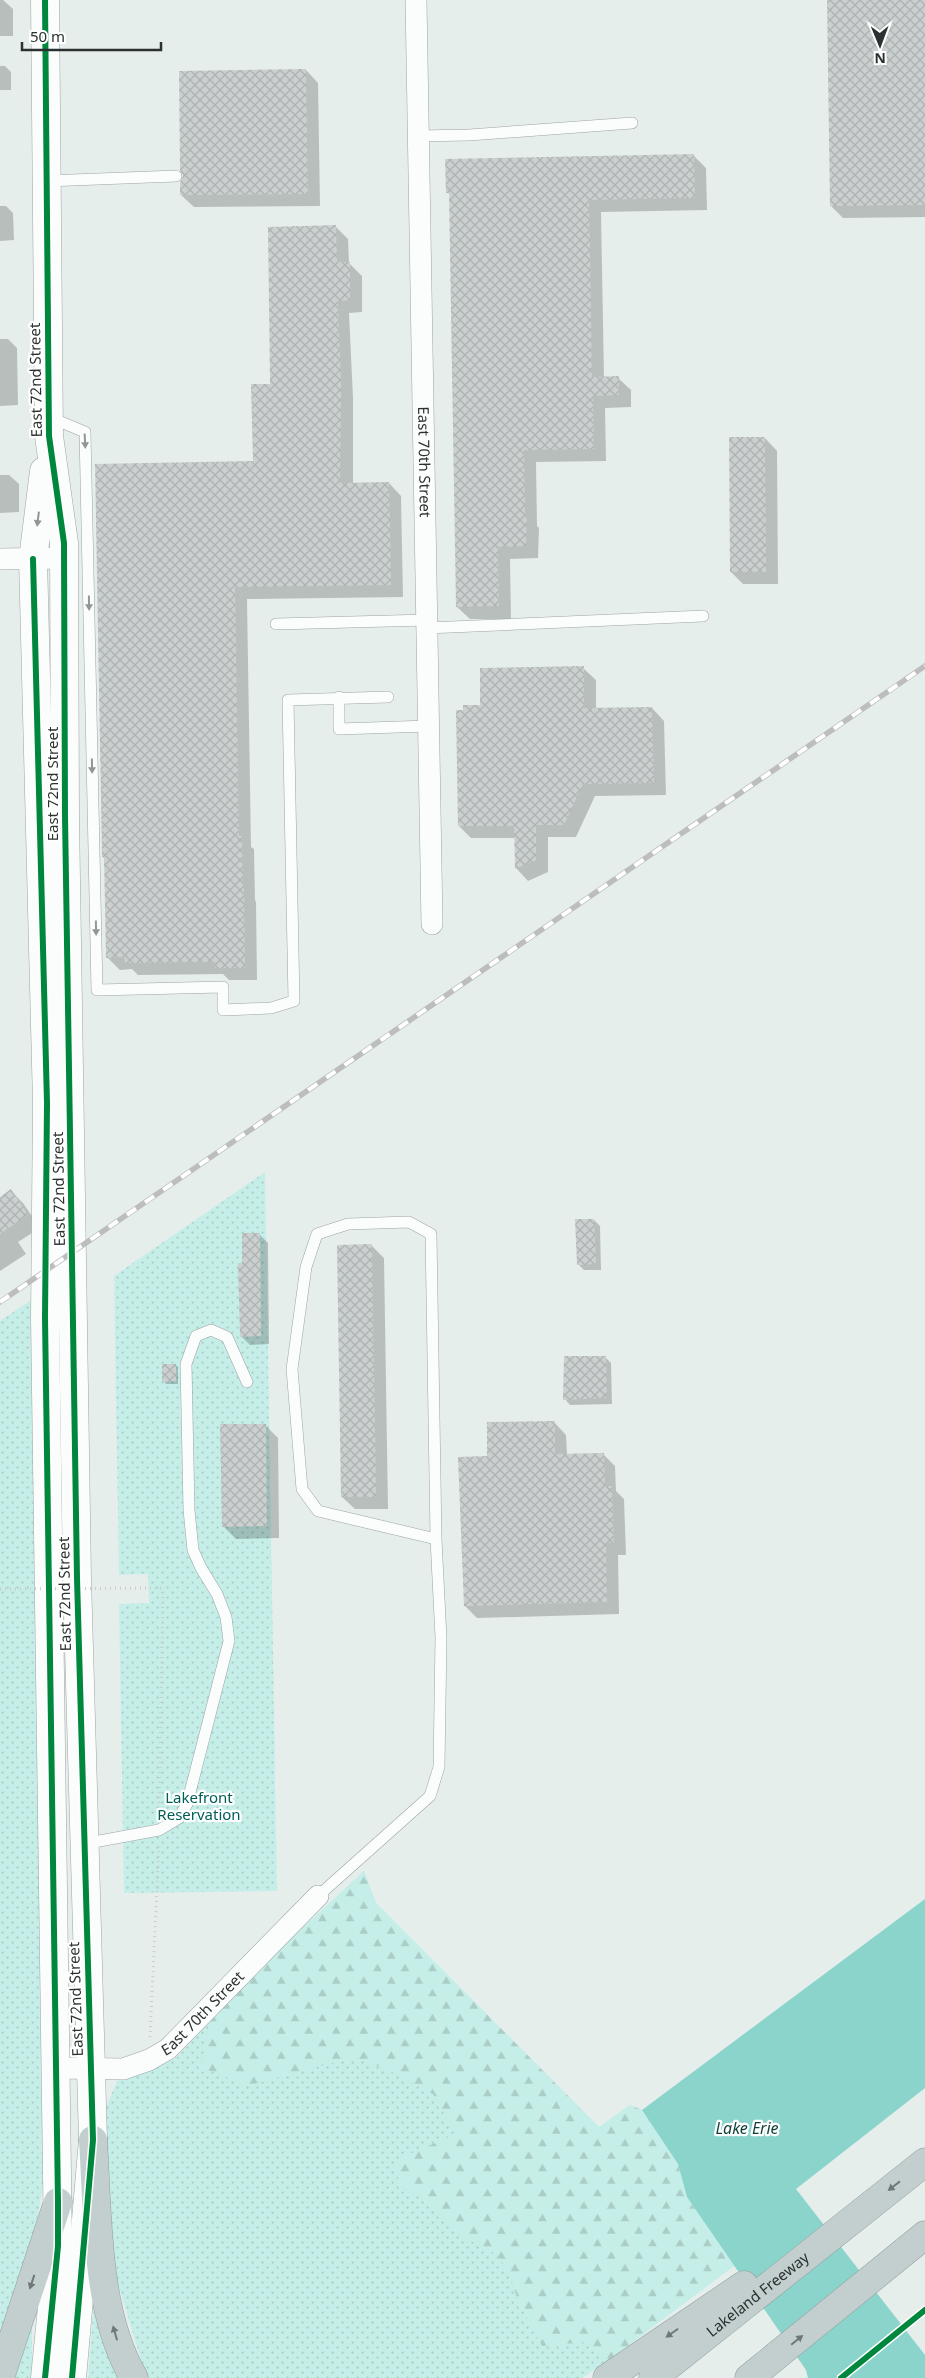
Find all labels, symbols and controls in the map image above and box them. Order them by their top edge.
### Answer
scale bar [22,20,161,52]
north arrow [855,20,905,70]
text: 50 m [30,26,65,46]
text: N [874,49,886,68]
street label: East 72nd Street [24,322,46,438]
street label: East 70th Street [414,406,436,518]
one-way arrow [82,433,90,449]
one-way arrow [34,511,42,527]
one-way arrow [85,595,93,611]
street label: East 72nd Street [42,726,62,841]
one-way arrow [88,758,96,774]
one-way arrow [92,920,100,936]
street label: East 72nd Street [47,1131,69,1247]
street label: East 72nd Street [53,1536,75,1652]
park label: Lakefront Reservation [157,1787,241,1824]
street label: East 72nd Street [63,1941,87,2057]
street label: East 70th Street [157,1966,248,2060]
water label: Lake Erie [715,2117,779,2139]
one-way arrow [887,2181,900,2192]
street label: Lakeland Freeway [702,2247,813,2341]
one-way arrow [28,2274,35,2289]
one-way arrow [111,2326,119,2341]
one-way arrow [666,2328,679,2338]
one-way arrow [790,2334,803,2345]

